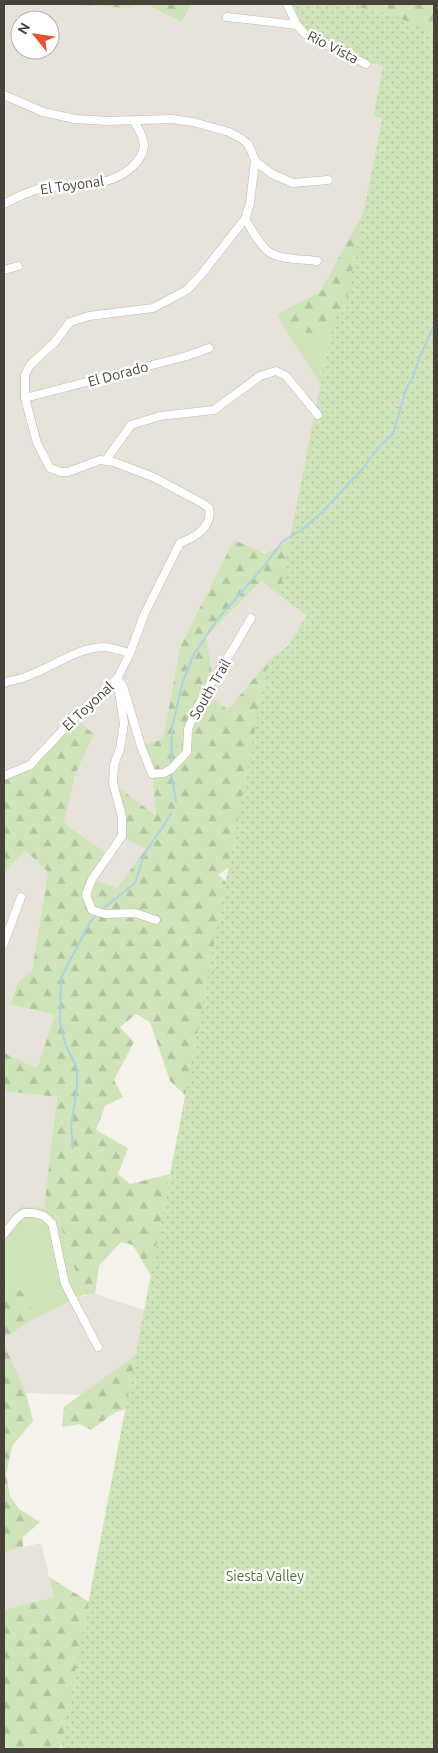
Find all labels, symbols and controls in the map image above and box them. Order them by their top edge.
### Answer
north arrow [10,10,60,60]
text: N [14,20,33,37]
street label: Rio Vista [305,27,361,67]
street label: El Toyonal [39,173,105,197]
street label: El Dorado [86,358,150,390]
street label: South Trail [186,656,234,722]
street label: El Toyonal [59,678,117,734]
park label: Siesta Valley [226,1568,304,1584]

